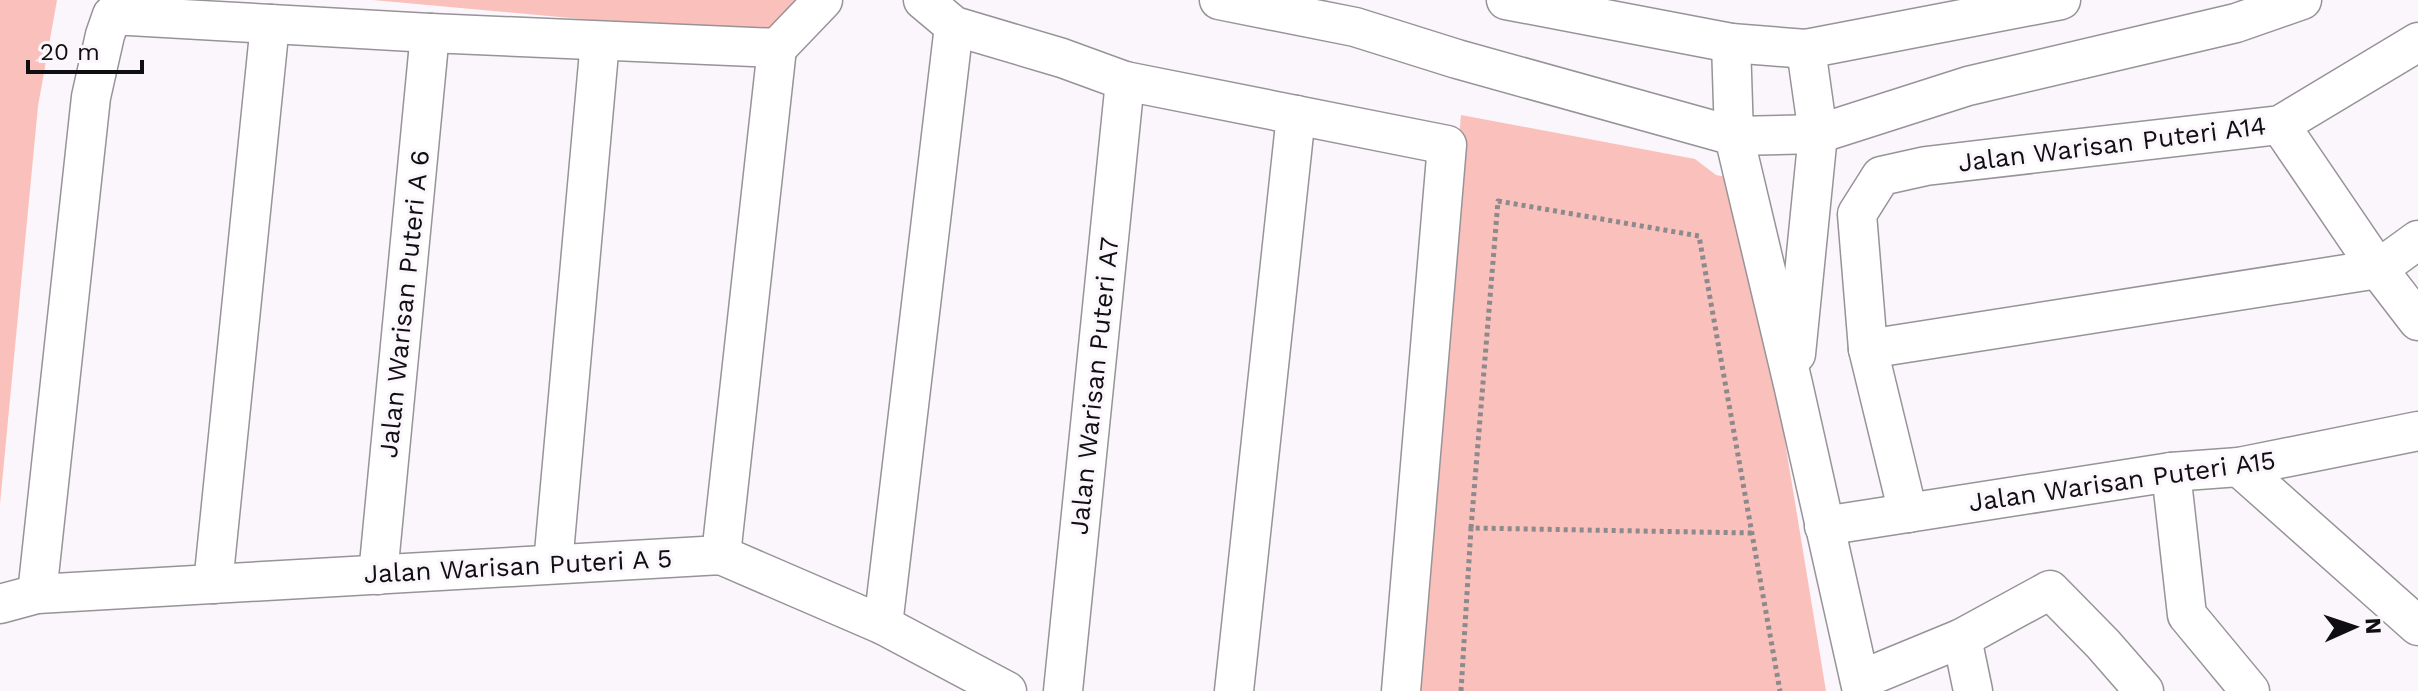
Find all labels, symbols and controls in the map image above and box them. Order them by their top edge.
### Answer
scale bar [28,24,142,74]
text: 20 m [40,38,100,66]
street label: Jalan Warisan Puteri A14 [1956,110,2268,178]
street label: Jalan Warisan Puteri A 6 [373,149,435,459]
street label: Jalan Warisan Puteri A7 [1063,236,1125,536]
street label: Jalan Warisan Puteri A15 [1967,445,2277,517]
street label: Jalan Warisan Puteri A 5 [363,543,673,589]
north arrow [2314,587,2394,667]
text: N [2361,617,2386,635]

